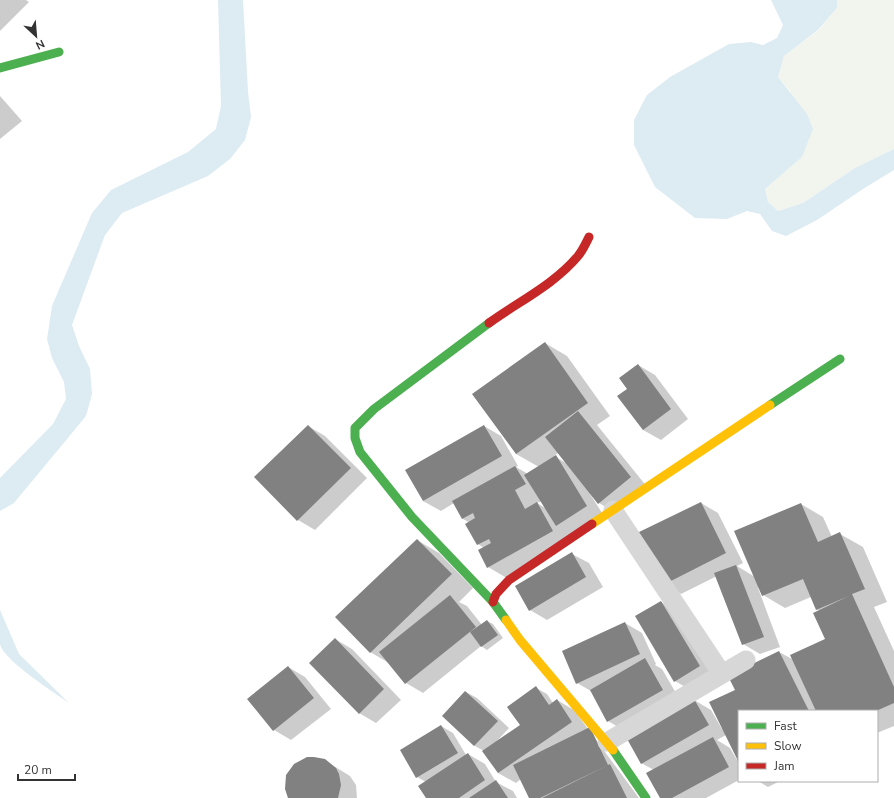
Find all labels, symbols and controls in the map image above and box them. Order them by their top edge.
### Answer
north arrow [16,16,56,56]
text: N [33,36,47,53]
legend [738,710,878,782]
text: Fast [774,718,797,734]
text: Slow [774,738,802,754]
scale bar [18,756,75,782]
text: Jam [773,758,795,774]
text: 20 m [24,762,52,778]

